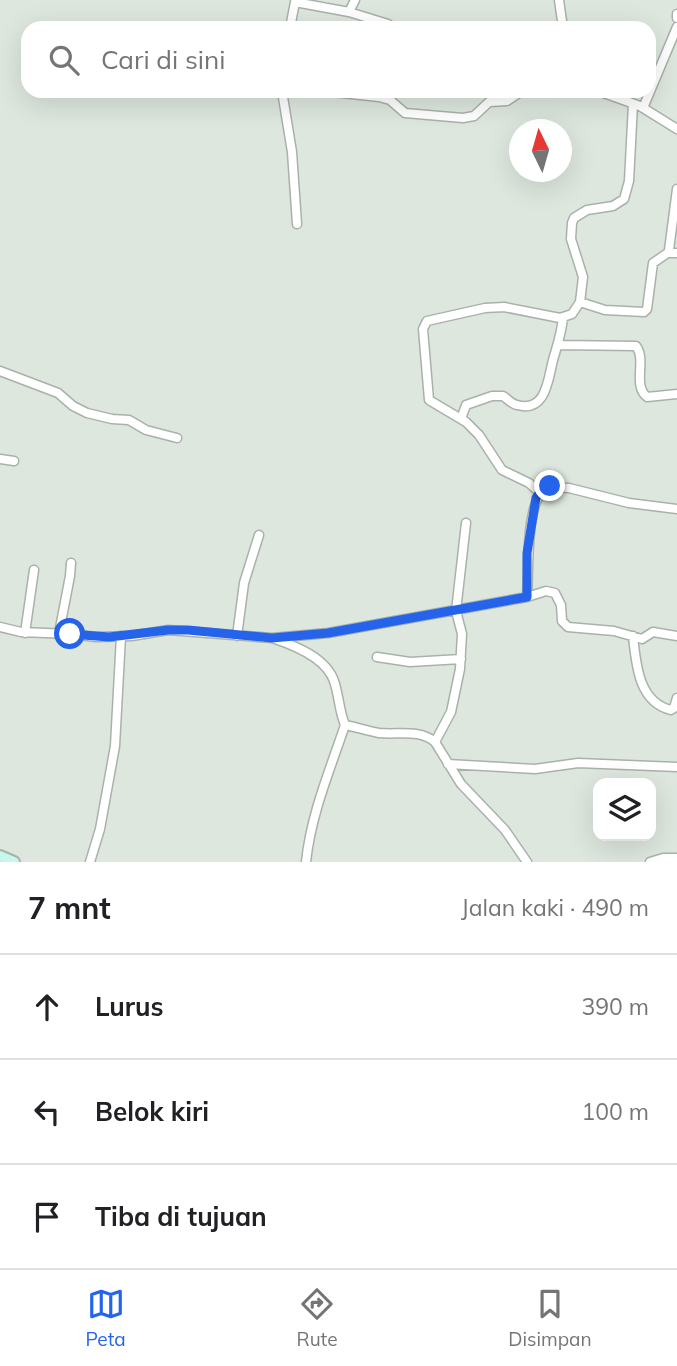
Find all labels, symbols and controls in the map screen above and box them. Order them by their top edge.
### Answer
search box [21,21,656,98]
icon: search [45,41,83,79]
text: Cari di sini [101,43,225,76]
north arrow [509,119,572,182]
route end [534,470,565,501]
route start [54,618,85,649]
map controls [593,778,656,841]
button: layers [593,778,656,841]
text: 7 mnt [28,889,111,927]
text: Jalan kaki · 490 m [461,893,649,922]
icon: ahead [28,988,66,1026]
text: Lurus [95,990,164,1023]
text: 390 m [581,992,649,1021]
icon: left [28,1093,66,1131]
text: Belok kiri [95,1095,209,1128]
text: 100 m [581,1097,649,1126]
icon: arrive [28,1198,66,1236]
text: Tiba di tujuan [95,1200,267,1233]
tab: Peta [85,1285,126,1351]
tab: Rute [297,1285,338,1351]
tab: Disimpan [508,1285,592,1351]

